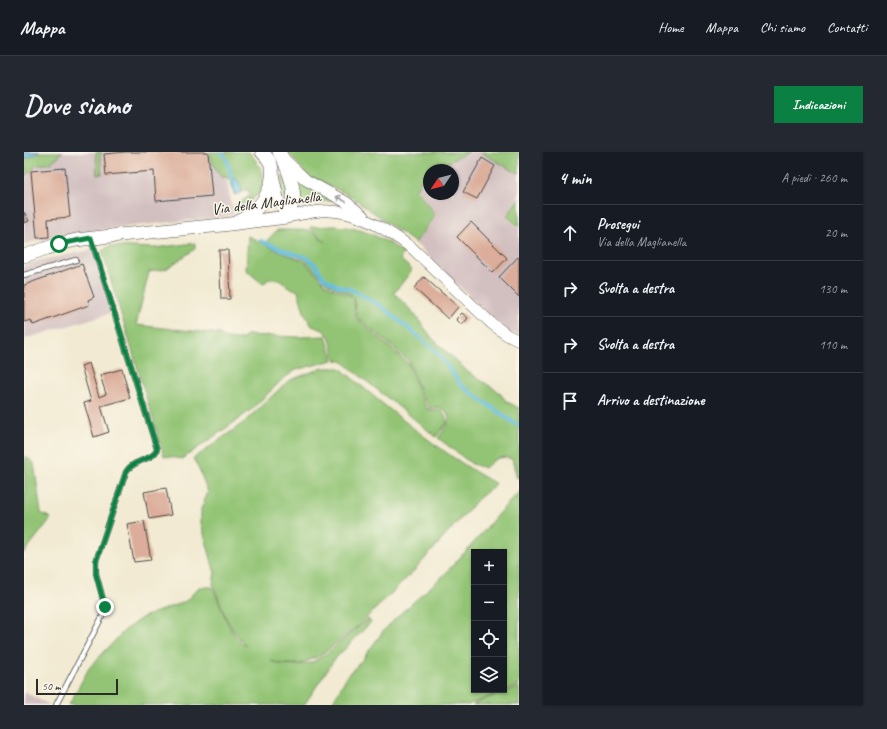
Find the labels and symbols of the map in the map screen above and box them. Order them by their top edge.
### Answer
north arrow [423,164,459,200]
street label: Via della Maglianella [211,186,323,220]
one-way arrow [335,195,347,203]
route start [50,235,68,253]
route end [96,598,114,616]
scale bar [36,677,118,696]

